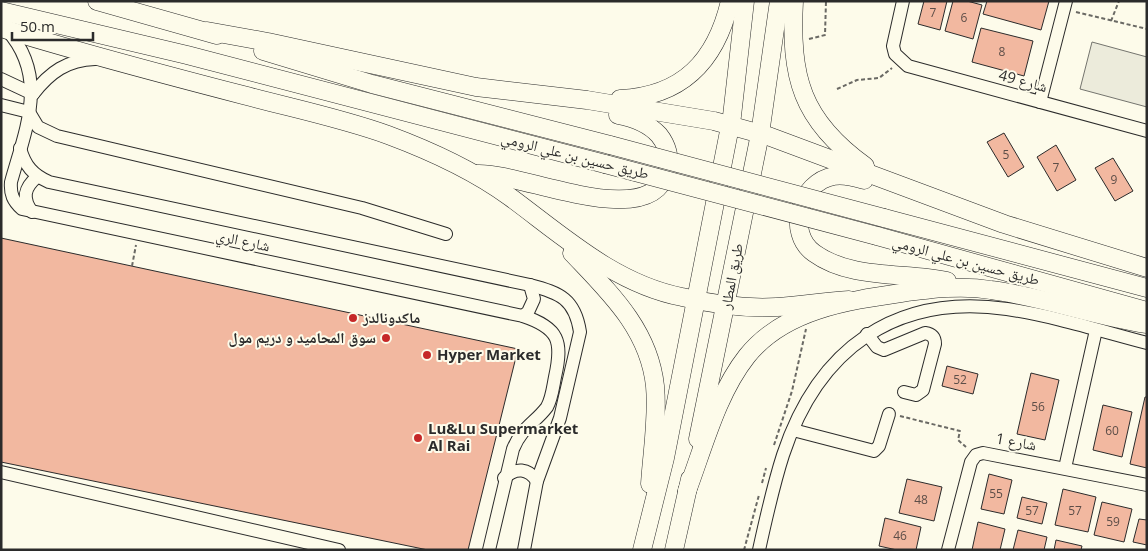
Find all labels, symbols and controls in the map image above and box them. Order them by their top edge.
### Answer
house number: 7 [930,4,937,21]
house number: 6 [961,9,968,26]
scale bar [12,10,94,42]
text: 50 m [20,16,55,36]
house number: 8 [999,43,1006,60]
street label: شارع 49 [996,64,1050,97]
street label: طريق حسين بن علي الرومي [499,127,651,186]
house number: 5 [1003,146,1010,163]
house number: 7 [1053,159,1060,176]
house number: 9 [1111,171,1118,188]
street label: شارع الري [214,225,272,258]
street label: طريق حسين بن علي الرومي [890,231,1042,292]
street label: طريق المطار [715,241,748,312]
place label: ماكدونالدز [362,307,420,327]
marker: ماكدونالدز [347,312,359,324]
place label: سوق المحاميد و دريم مول [228,327,376,348]
marker: سوق المحاميد و دريم مول [380,332,392,344]
place label: Hyper Market [437,344,541,364]
marker: Hyper Market [421,349,433,361]
house number: 52 [953,371,967,388]
house number: 56 [1031,398,1045,415]
place label: Lu&Lu Supermarket Al Rai [428,418,579,455]
house number: 60 [1105,422,1119,439]
street label: شارع 1 [994,428,1038,455]
marker: Lu&Lu Supermarket Al Rai [412,432,424,444]
house number: 55 [989,485,1003,502]
house number: 48 [914,491,928,508]
house number: 57 [1025,502,1039,519]
house number: 57 [1068,502,1082,519]
house number: 59 [1106,513,1120,530]
house number: 46 [893,527,907,544]

